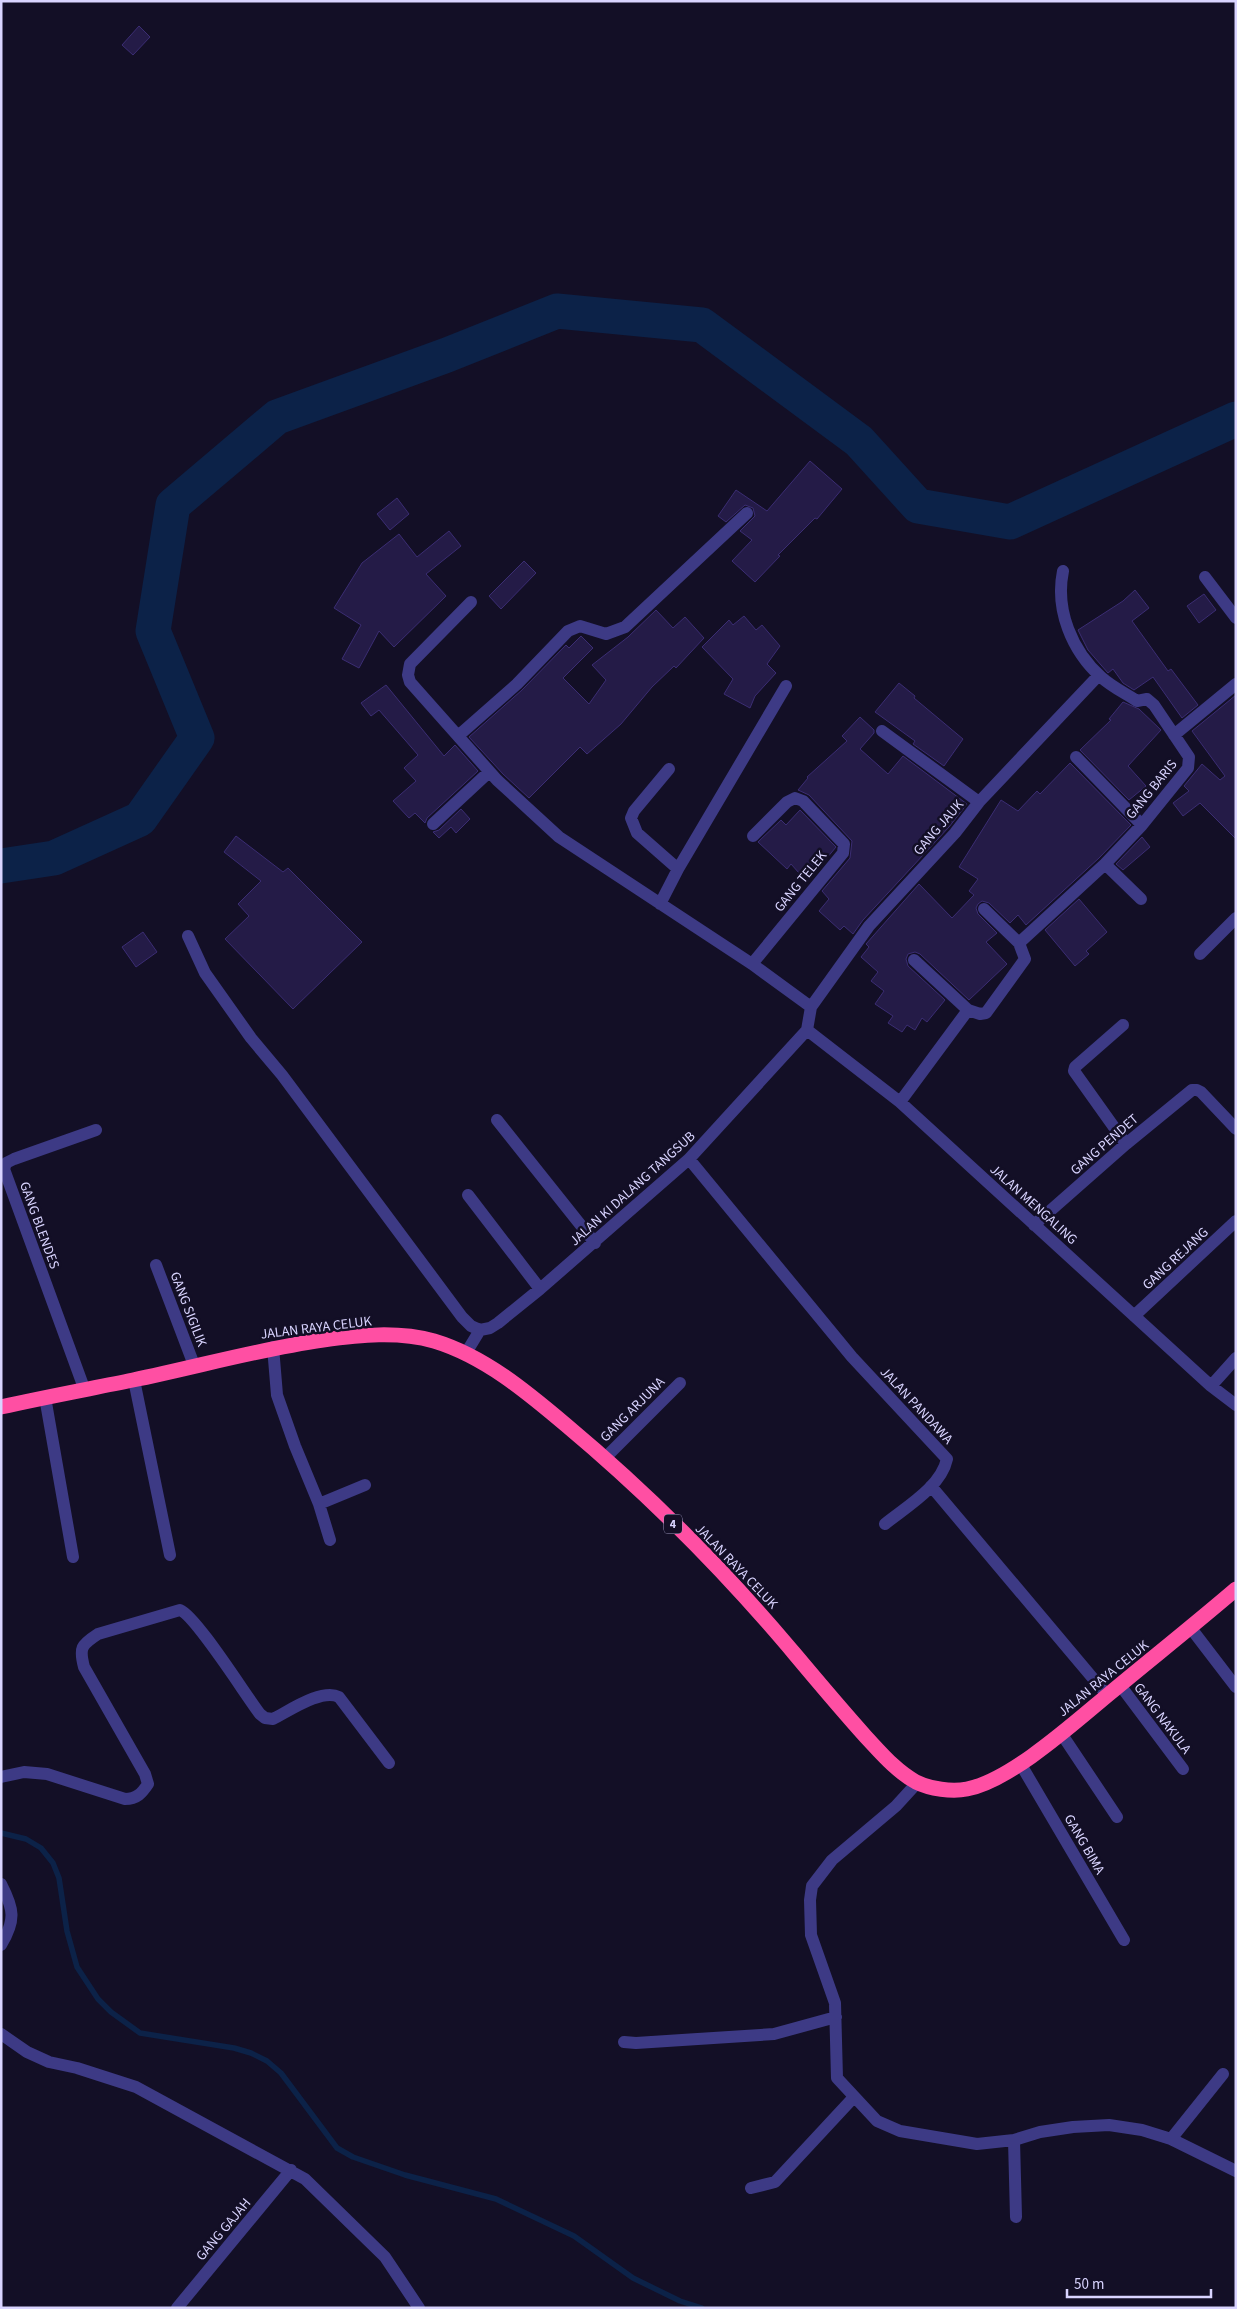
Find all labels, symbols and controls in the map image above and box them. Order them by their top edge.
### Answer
street label: GANG BARIS [1121,755,1182,824]
street label: GANG JAUK [909,795,969,860]
street label: GANG TELEK [770,846,832,917]
street label: GANG PENDET [1066,1109,1143,1180]
street label: JALAN KI DALANG TANGSUB [565,1127,700,1251]
street label: JALAN MENGALING [985,1160,1081,1250]
street label: GANG BLENDES [14,1179,64,1272]
street label: GANG REJANG [1138,1223,1213,1295]
street label: GANG SIGILIK [165,1269,212,1351]
street label: JALAN RAYA CELUK [259,1311,374,1345]
street label: JALAN PANDAWA [875,1363,958,1449]
street label: GANG ARJUNA [596,1373,670,1447]
road number: 4 [664,1515,682,1534]
street label: JALAN RAYA CELUK [690,1520,783,1614]
street label: JALAN RAYA CELUK [1054,1635,1154,1722]
street label: GANG NAKULA [1129,1679,1196,1759]
street label: GANG BIMA [1059,1811,1110,1879]
street label: GANG GAJAH [192,2194,256,2265]
scale bar [1067,2266,1211,2298]
text: 50 m [1074,2274,1104,2295]

